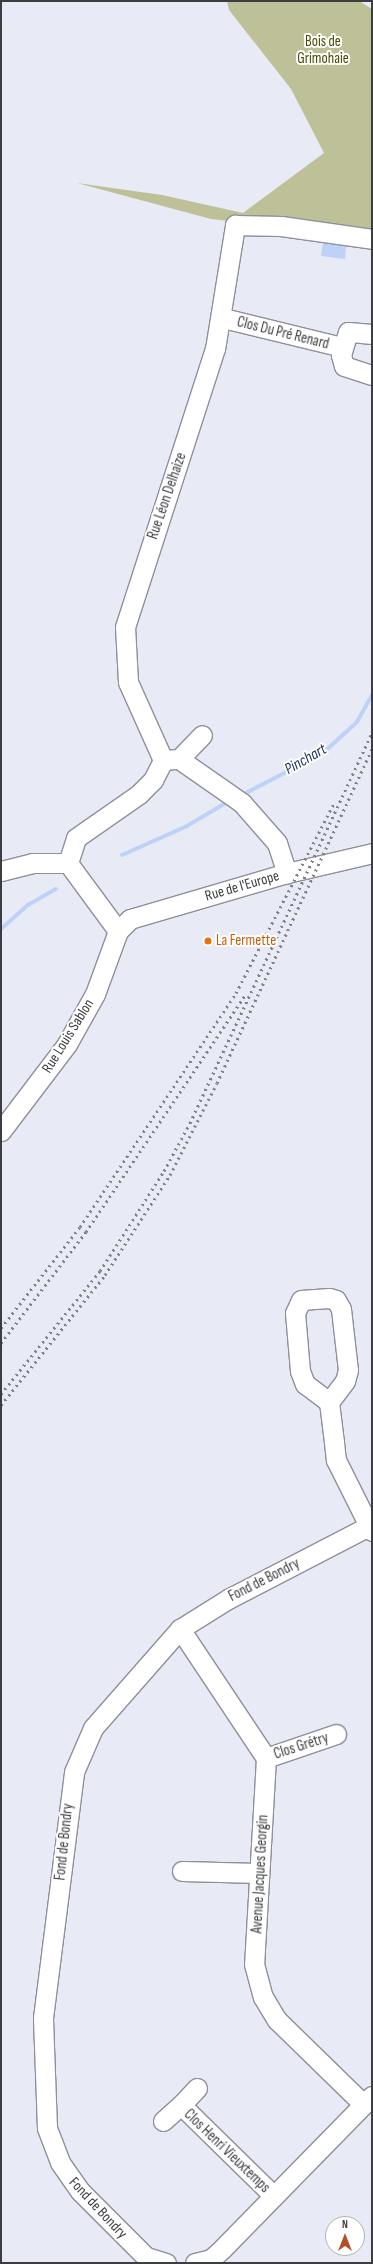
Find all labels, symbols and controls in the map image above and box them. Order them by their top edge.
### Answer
park label: Bois de Grimohaie [297,32,349,67]
street label: Clos Du Pré Renard [235,313,331,353]
street label: Rue Léon Delhaize [144,450,190,542]
water label: Pinchart [282,740,330,780]
street label: Rue de l'Europe [203,867,281,905]
place label: La Fermette [216,932,276,950]
marker: La Fermette [203,936,213,946]
street label: Rue Louis Sablon [38,996,98,1076]
street label: Fond de Bondry [226,1554,302,1606]
street label: Clos Grétry [271,1729,331,1763]
street label: Fond de Bondry [51,1803,77,1881]
street label: Avenue Jacques Georgin [248,1814,272,1934]
street label: Clos Henri Vieuxtemps [180,2105,274,2197]
street label: Fond de Bondry [65,2174,131,2242]
north arrow [325,2216,365,2256]
text: N [342,2218,348,2231]

